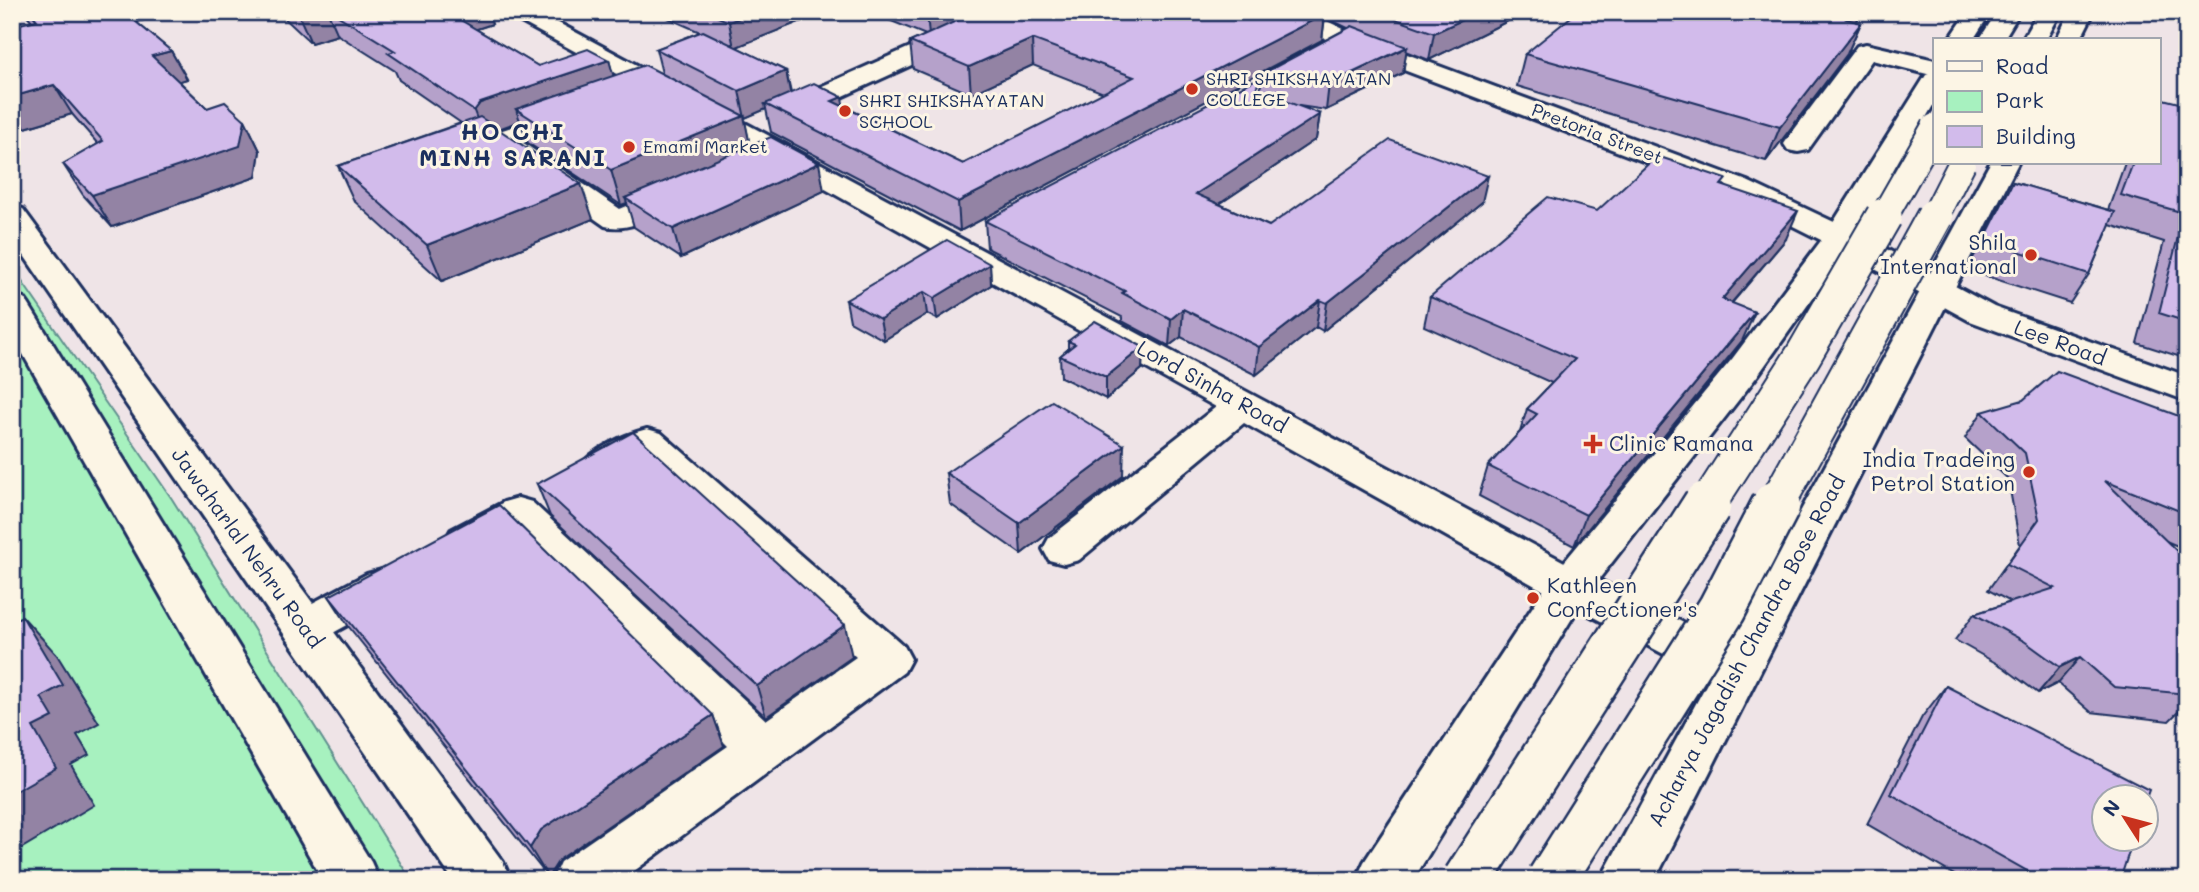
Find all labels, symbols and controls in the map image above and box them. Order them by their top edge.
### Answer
legend [1933,38,2160,164]
text: Road [1996,52,2048,79]
place label: SHRI SHIKSHAYATAN COLLEGE [1206,66,1391,111]
marker: SHRI SHIKSHAYATAN COLLEGE [1184,81,1200,97]
text: Park [1996,86,2044,113]
place label: SHRI SHIKSHAYATAN SCHOOL [859,88,1044,133]
street label: Pretoria Street [1528,97,1666,169]
marker: SHRI SHIKSHAYATAN SCHOOL [837,103,853,119]
district label: HO CHI MINH SARANI [419,116,607,172]
text: Building [1996,122,2076,149]
place label: Emami Market [643,134,768,158]
marker: Emami Market [621,139,637,155]
place label: Shila International [1881,228,2017,279]
marker: Shila International [2023,247,2039,263]
street label: Lee Road [2011,312,2110,371]
street label: Lord Sinha Road [1133,333,1293,438]
place label: Clinic Ramana [1609,429,1754,456]
marker: Clinic Ramana [1583,434,1603,454]
street label: Jawaharlal Nehru Road [166,442,330,653]
place label: India Tradeing Petrol Station [1863,445,2015,496]
marker: India Tradeing Petrol Station [2021,464,2037,480]
street label: Acharya Jagadish Chandra Bose Road [1641,470,1850,831]
place label: Kathleen Confectioner's [1547,571,1698,622]
marker: Kathleen Confectioner's [1525,590,1541,606]
north arrow [2090,784,2160,854]
text: N [2096,795,2125,821]

